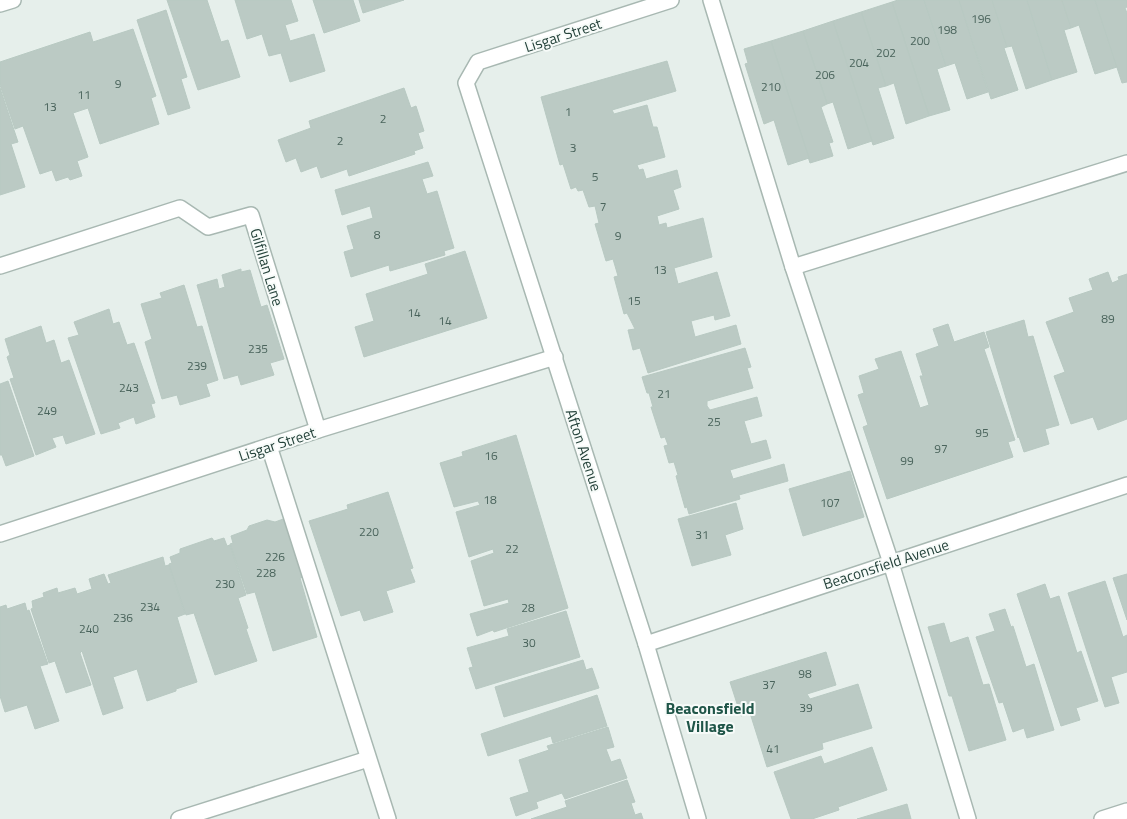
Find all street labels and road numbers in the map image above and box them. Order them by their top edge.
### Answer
street label: Lisgar Street [522,12,605,58]
street label: Gilfillan Lane [244,225,290,309]
street label: Afton Avenue [560,406,608,494]
street label: Lisgar Street [236,421,319,467]
street label: Beaconsfield Avenue [820,533,952,595]

